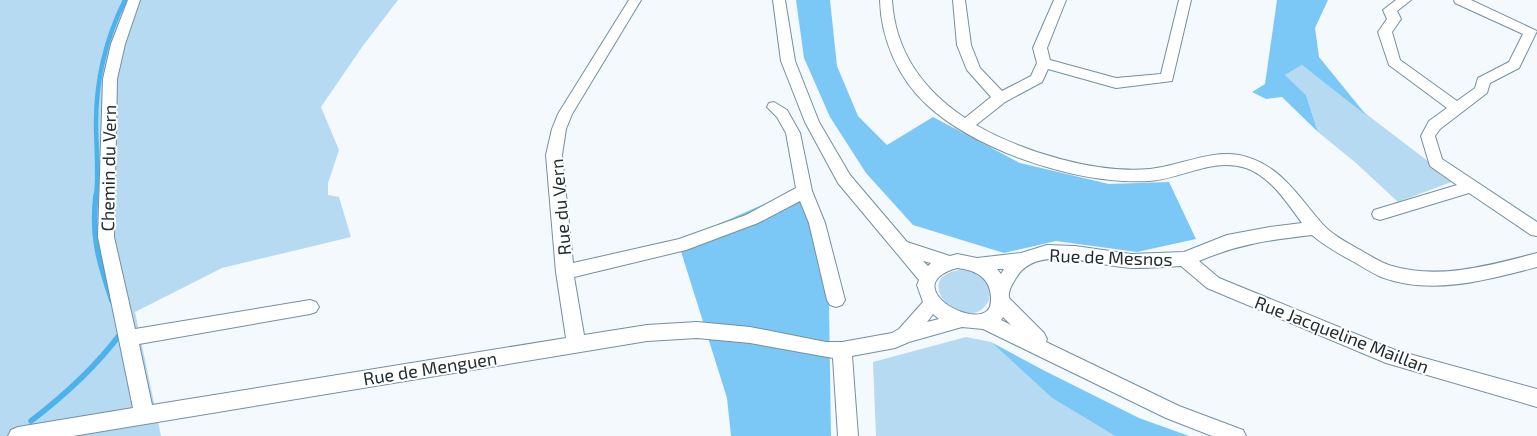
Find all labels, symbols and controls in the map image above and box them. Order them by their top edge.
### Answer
street label: Chemin du Vern [96,104,120,232]
street label: Rue du Vern [545,158,575,256]
street label: Rue de Mesnos [1049,244,1173,270]
street label: Rue Jacqueline Maillan [1252,291,1432,377]
street label: Rue de Menguen [361,347,499,389]

